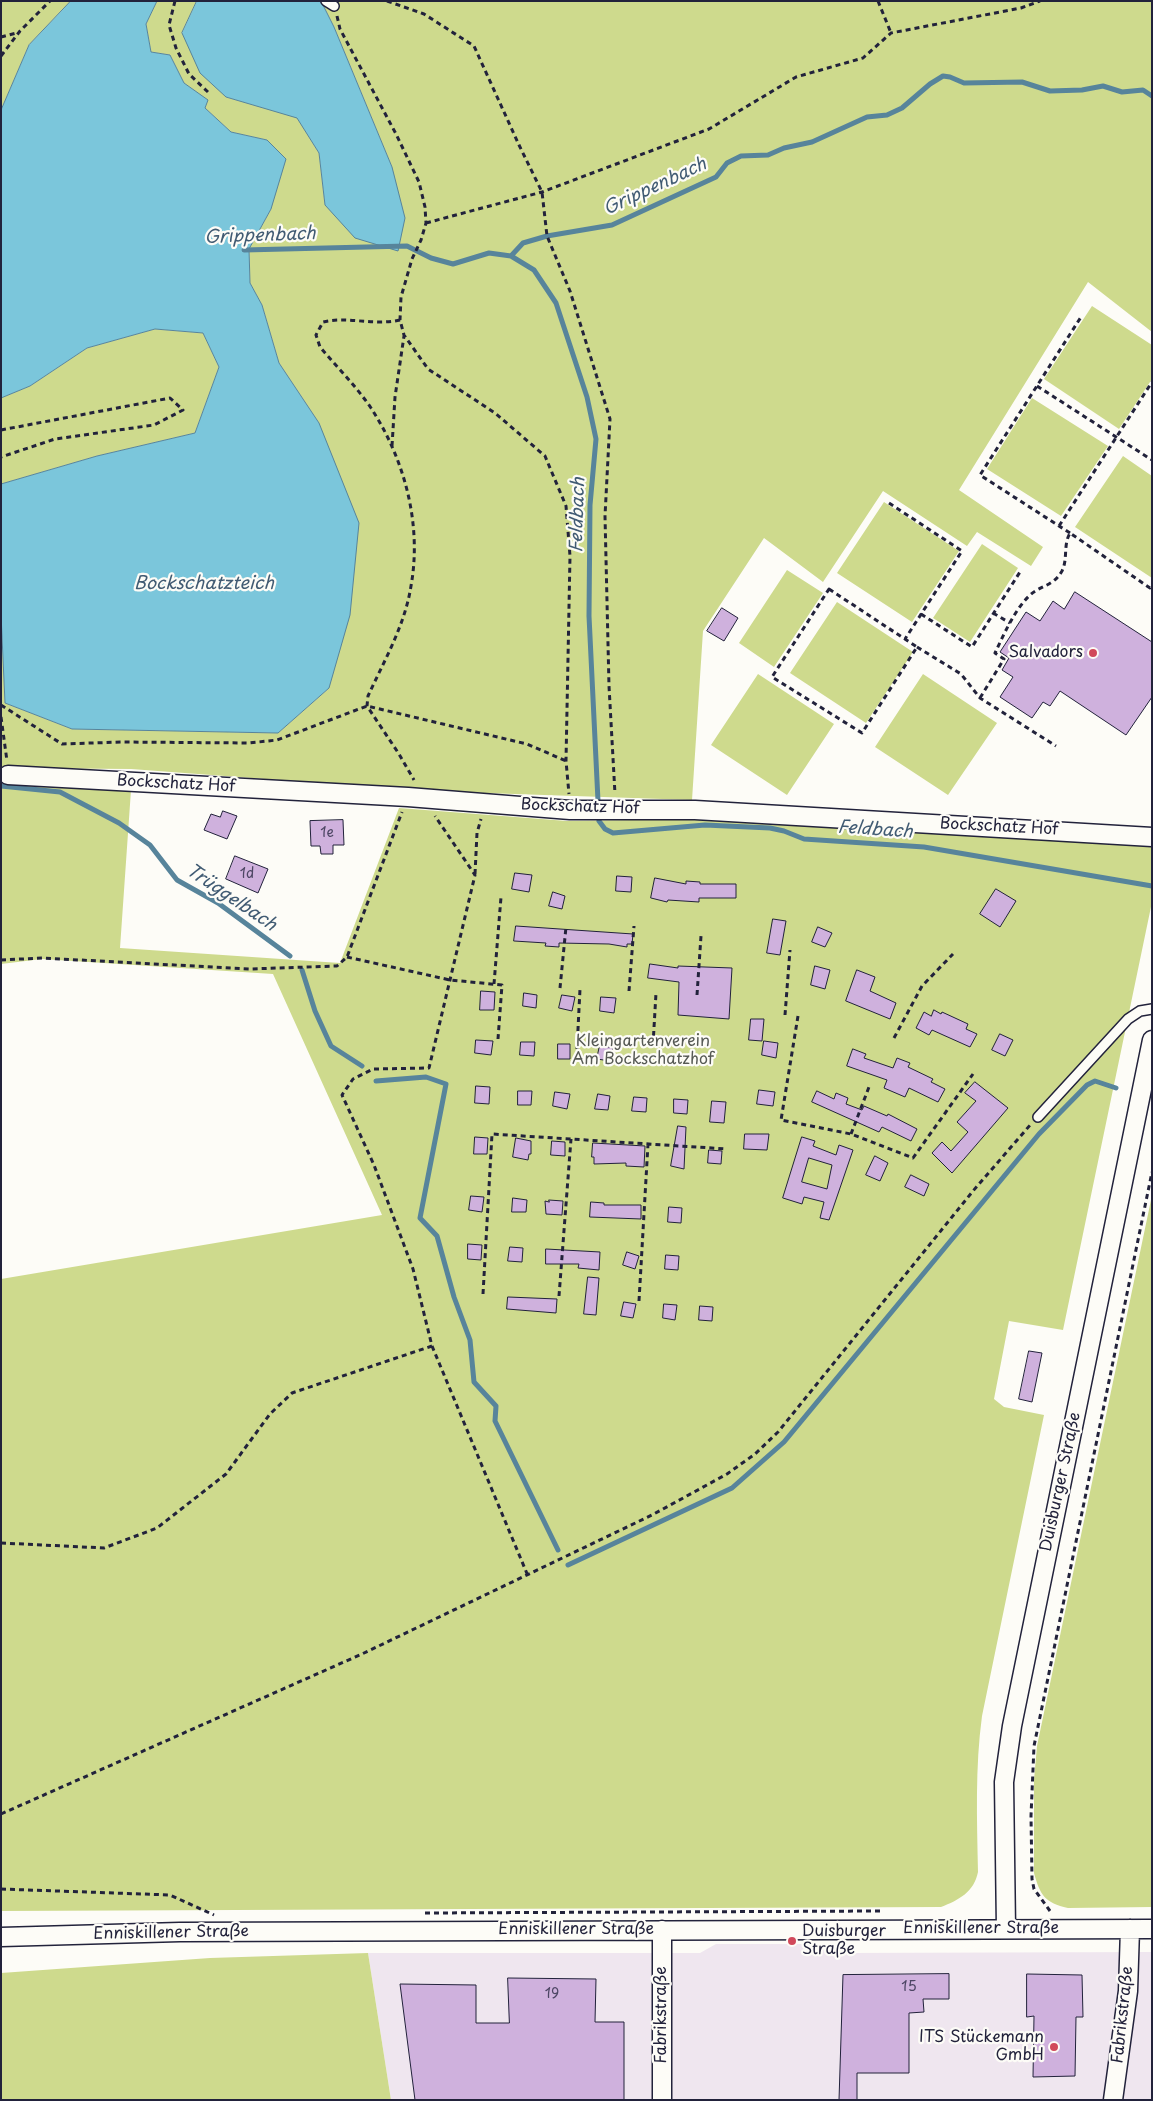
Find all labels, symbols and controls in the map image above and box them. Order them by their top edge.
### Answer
water label: Grippenbach [600,154,710,220]
water label: Grippenbach [204,223,316,249]
water label: Feldbach [566,477,590,553]
water label: Bockschatzteich [134,573,274,595]
place label: Salvadors [1008,643,1083,663]
marker: Salvadors [1087,647,1099,659]
street label: Bockschatz Hof [116,771,236,797]
street label: Bockschatz Hof [520,795,640,819]
street label: Bockschatz Hof [939,814,1059,840]
water label: Feldbach [837,817,913,843]
house number: 1e [320,825,334,841]
water label: Trüggelbach [182,860,280,936]
house number: 1d [240,866,254,882]
park label: Kleingartenverein Am Bockschatzhof [572,1032,714,1070]
street label: Duisburger Straße [1037,1411,1085,1553]
street label: Enniskillener Straße [903,1919,1059,1939]
street label: Enniskillener Straße [498,1920,654,1940]
street label: Enniskillener Straße [93,1922,249,1944]
place label: Duisburger Straße [802,1922,886,1960]
marker: Duisburger Straße [786,1935,798,1947]
street label: Fabrikstraße [1108,1965,1138,2065]
street label: Fabrikstraße [652,1966,672,2064]
house number: 15 [901,1979,917,1995]
house number: 19 [545,1986,559,2002]
place label: ITS Stückemann GmbH [919,2028,1044,2066]
marker: ITS Stückemann GmbH [1048,2041,1060,2053]

